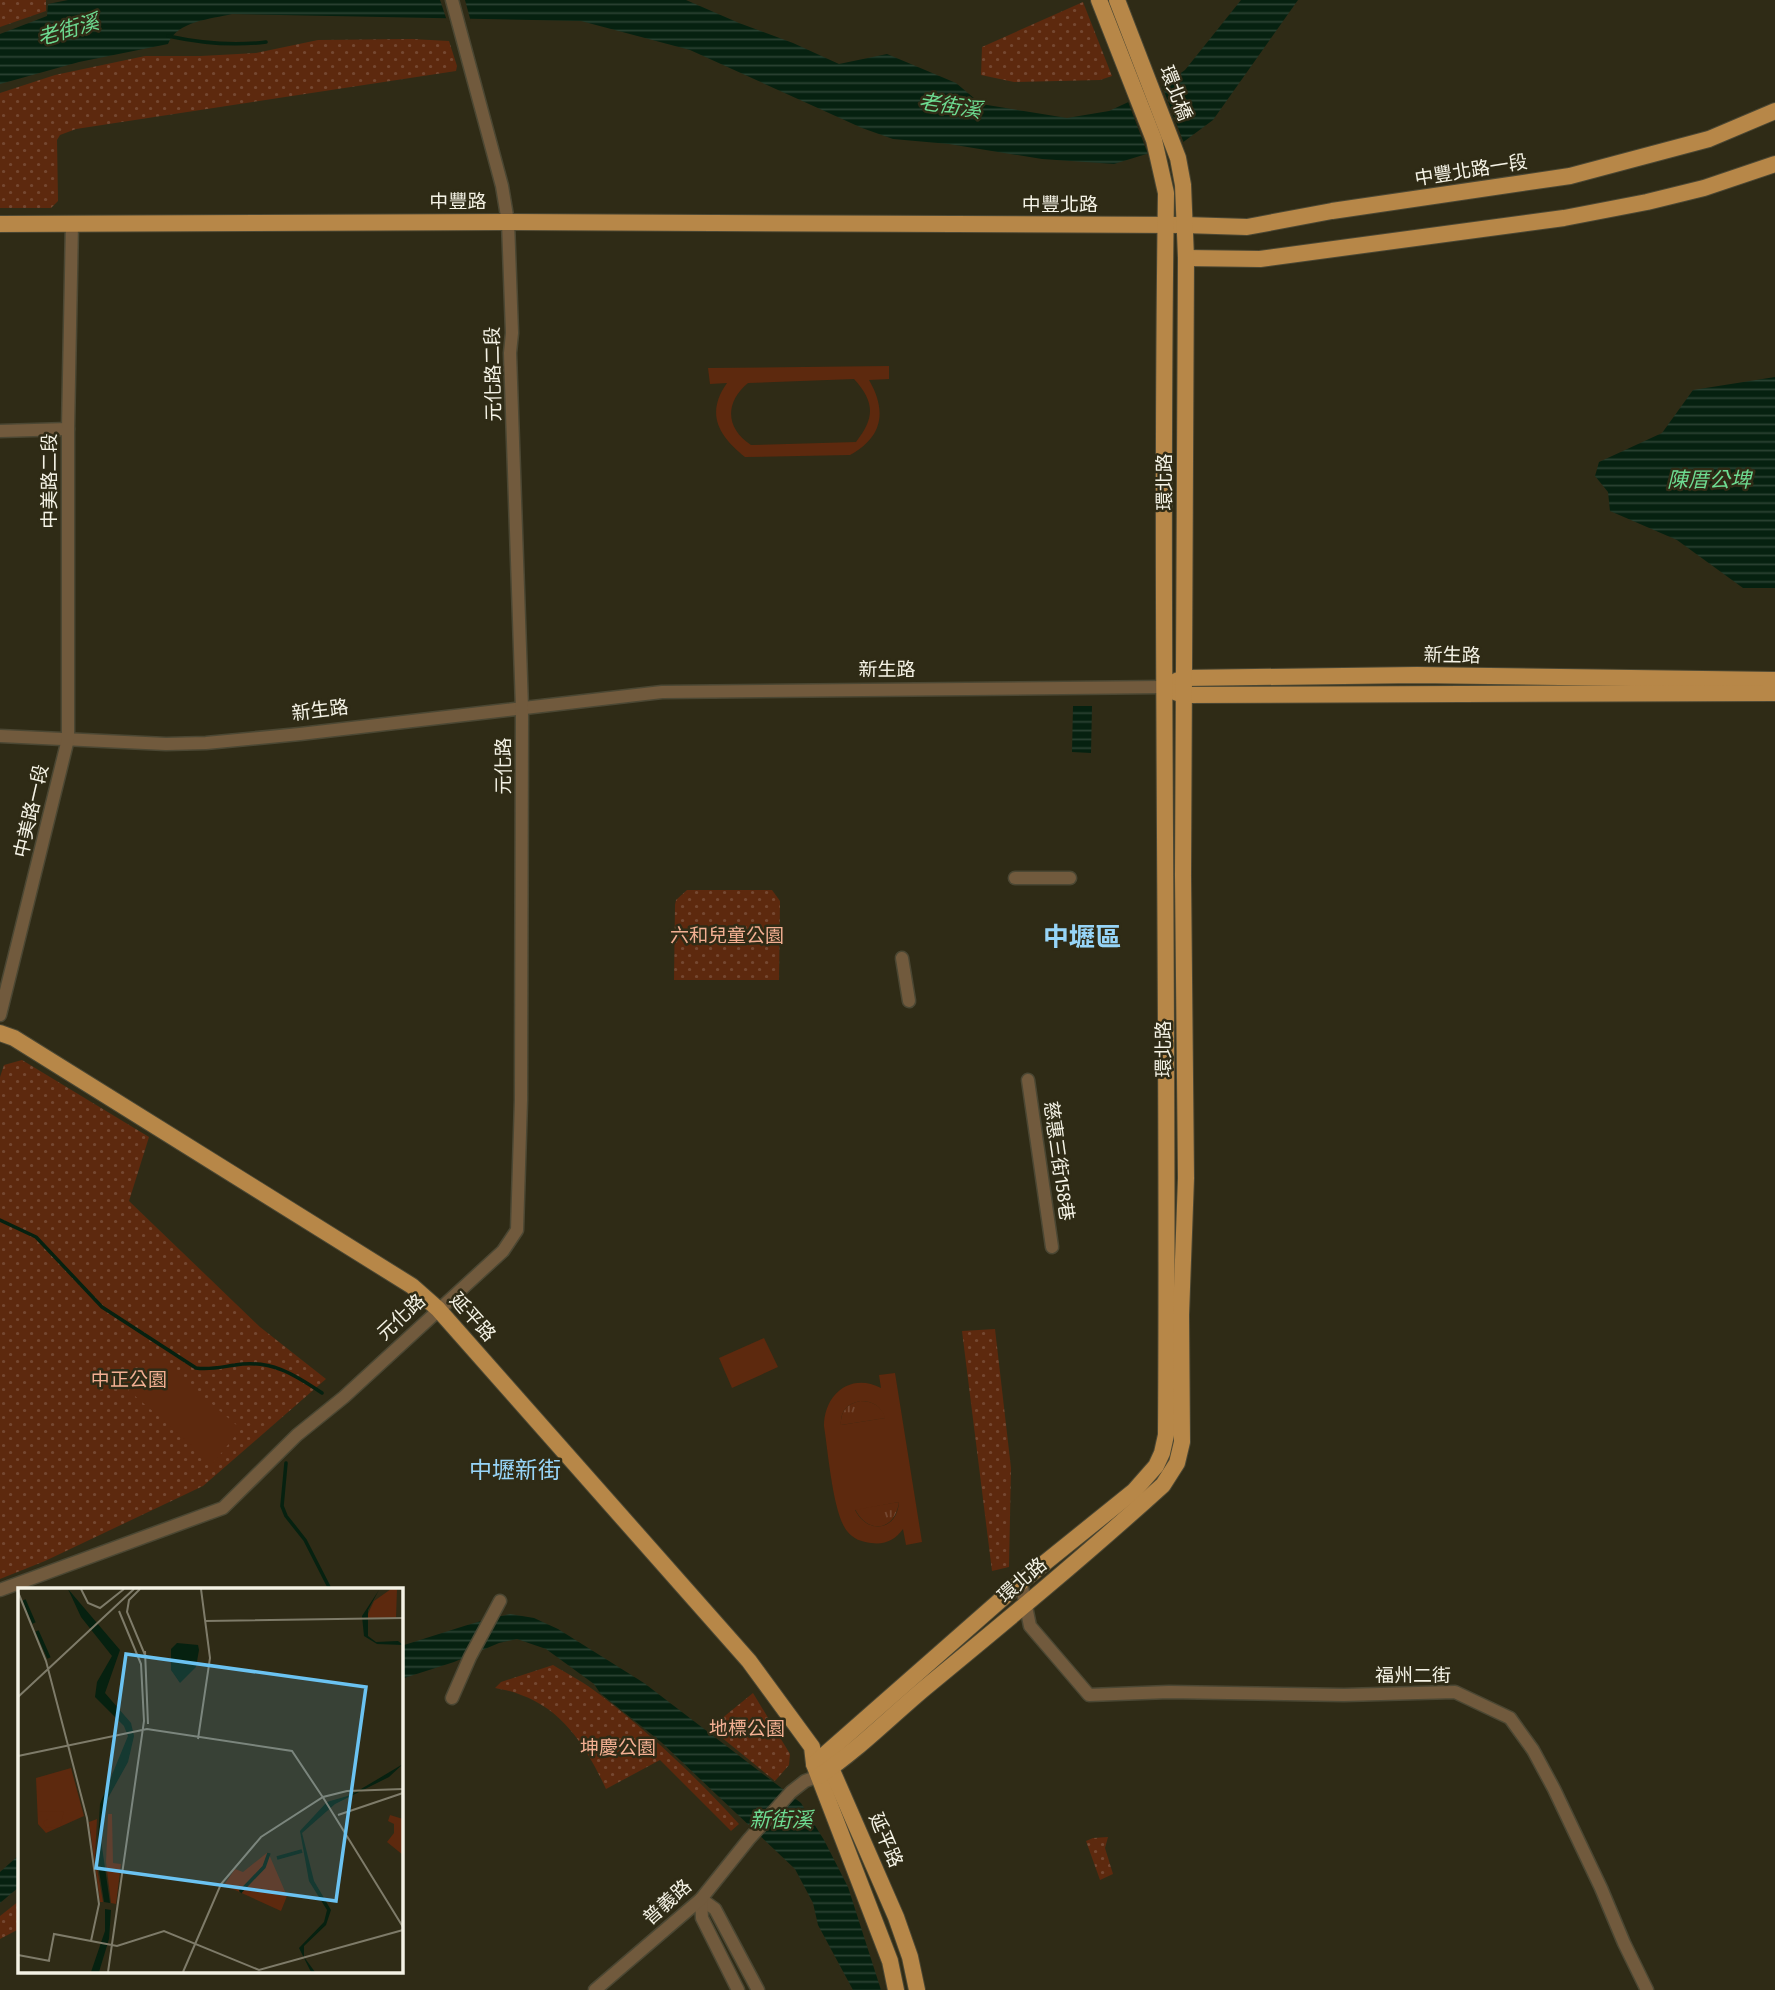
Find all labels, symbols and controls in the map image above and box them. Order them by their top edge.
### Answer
water label: 老街溪 [34,8,105,51]
street label: 環北橋 [1155,62,1197,124]
water label: 老街溪 [917,88,986,124]
street label: 中豐北路一段 [1413,150,1529,190]
street label: 中豐路 [429,190,487,213]
street label: 中豐北路 [1022,193,1098,216]
street label: 元化路二段 [481,326,505,422]
street label: 中美路二段 [38,433,61,529]
street label: 環北路 [1153,453,1176,511]
water label: 陳厝公埤 [1667,467,1754,493]
street label: 新生路 [1423,643,1481,667]
street label: 新生路 [858,658,916,681]
street label: 新生路 [290,695,350,725]
street label: 元化路 [492,737,515,795]
street label: 中美路一段 [9,762,53,860]
district label: 中壢區 [1043,922,1121,953]
park label: 六和兒童公園 [670,924,784,947]
street label: 環北路 [1152,1020,1175,1078]
street label: 慈惠三街158巷 [1039,1100,1079,1222]
street label: 延平路 [445,1288,501,1346]
street label: 元化路 [372,1289,430,1345]
park label: 中正公園 [91,1368,167,1391]
district label: 中壢新街 [469,1456,561,1484]
street label: 環北路 [993,1553,1051,1607]
inset map [18,1588,402,1972]
street label: 福州二街 [1375,1664,1451,1687]
park label: 地標公園 [709,1717,785,1740]
park label: 坤慶公園 [580,1736,656,1759]
water label: 新街溪 [750,1807,815,1833]
street label: 延平路 [864,1809,908,1871]
street label: 普義路 [638,1874,696,1930]

